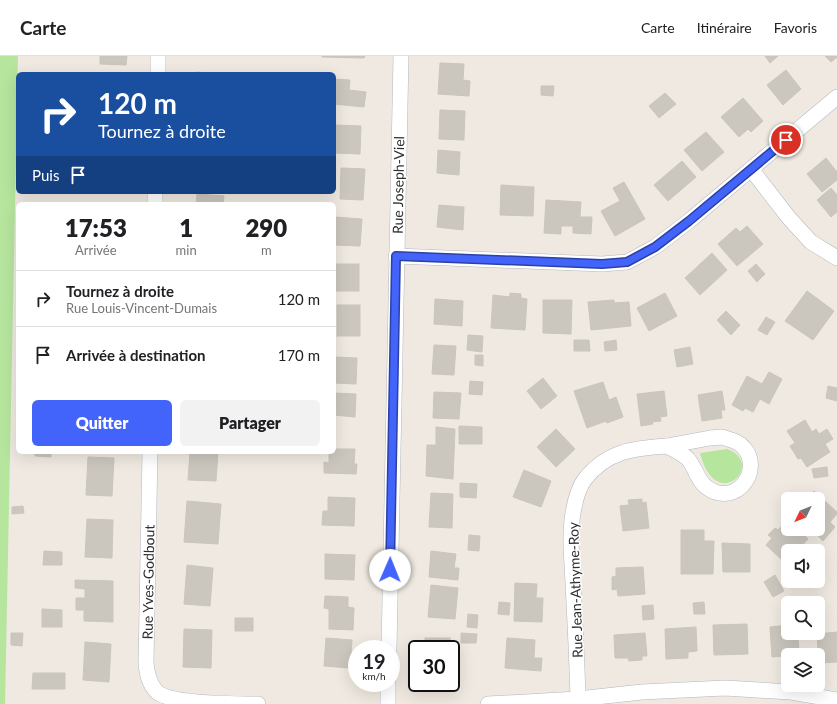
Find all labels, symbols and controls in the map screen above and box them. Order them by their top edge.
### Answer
text: Carte [20,16,66,39]
text: Carte [641,19,675,36]
text: Itinéraire [697,19,752,36]
text: Favoris [774,19,817,36]
text: 120 m [98,86,177,120]
icon: right [32,88,84,140]
text: Tournez à droite [98,120,226,142]
pin [769,123,803,157]
icon: arrive [775,129,797,151]
street label: Rue Joseph-Viel [389,136,407,234]
icon: arrive [67,164,89,186]
text: Puis [32,166,59,184]
text: 17:53 [65,213,127,242]
text: 1 [179,213,193,242]
text: 290 [245,213,287,242]
text: Arrivée [75,242,117,258]
text: min [176,242,197,258]
text: m [261,242,272,258]
text: Tournez à droite [66,282,174,300]
icon: right [32,288,54,310]
text: 120 m [278,290,320,308]
text: Rue Louis-Vincent-Dumais [66,300,217,316]
icon: arrive [32,344,54,366]
text: Arrivée à destination [66,346,205,364]
text: 170 m [278,346,320,364]
button: Quitter [32,400,172,446]
button: Partager [180,400,320,446]
north arrow [781,492,825,536]
map controls [781,492,825,692]
street label: Rue Jean-Athyme-Roy [564,521,586,658]
street label: Rue Yves-Godbout [138,524,158,640]
button: sound [781,544,825,588]
position arrow [369,549,411,591]
button: search [781,596,825,640]
speed limit sign: 30 [408,640,460,692]
button: layers [781,648,825,692]
text: 19 [362,649,386,673]
text: km/h [362,670,386,682]

